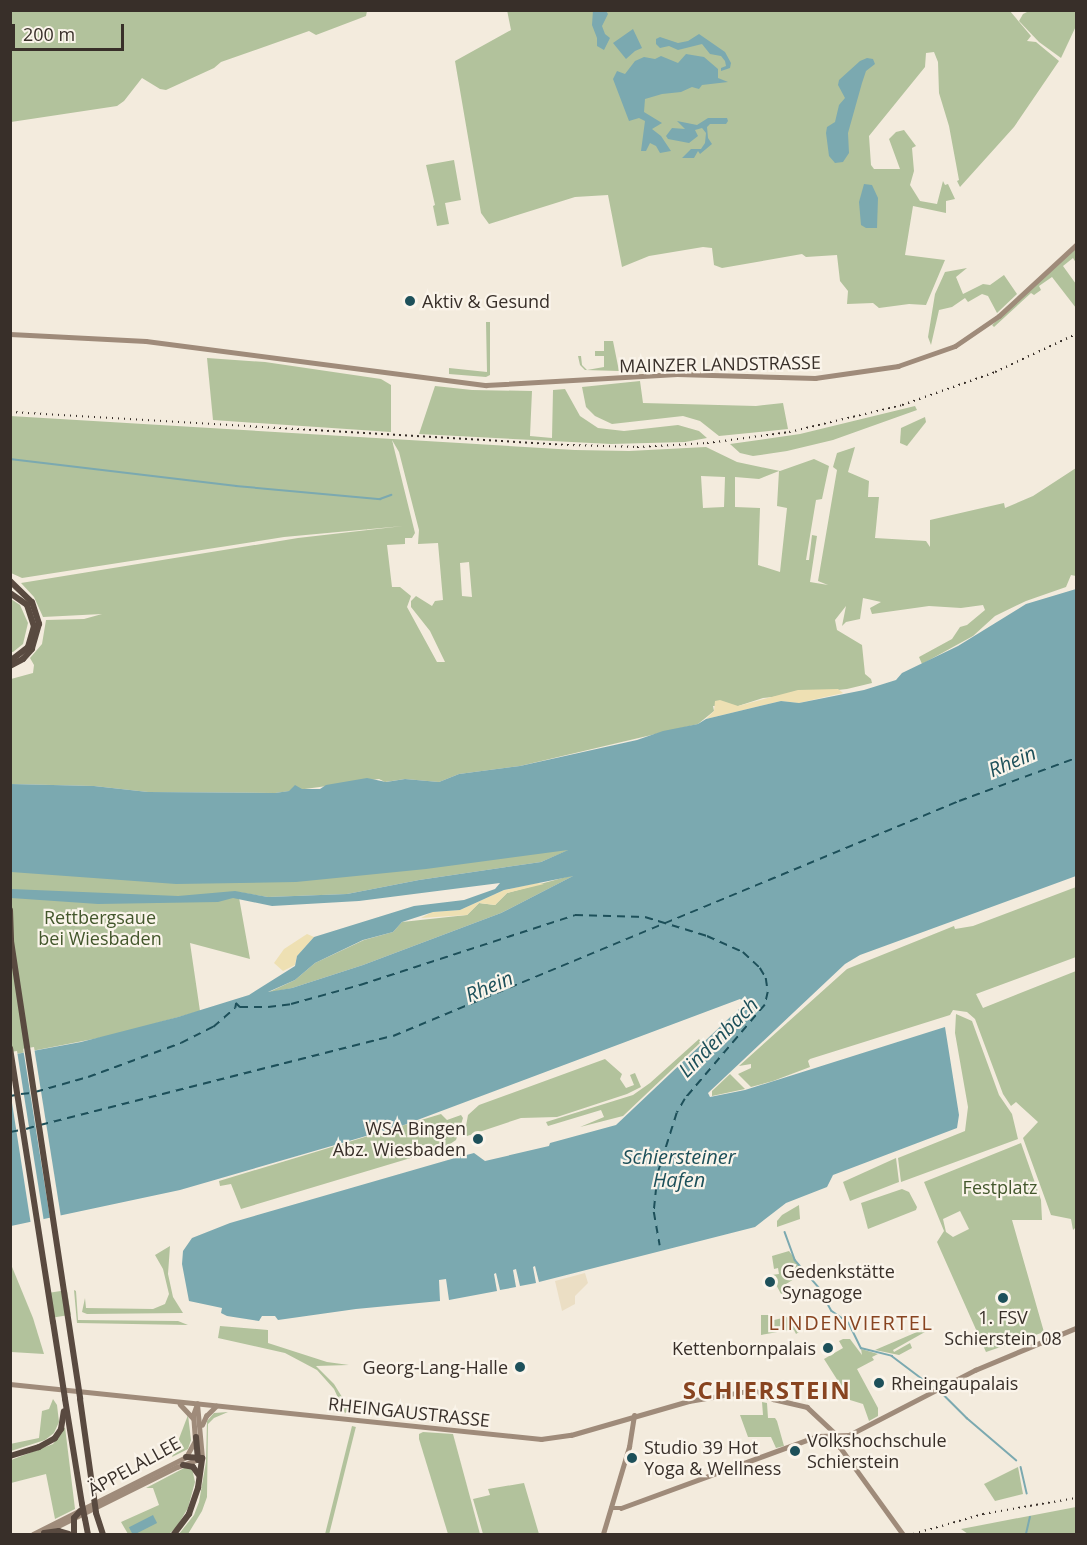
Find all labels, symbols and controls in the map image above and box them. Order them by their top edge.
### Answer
scale bar [15,12,128,50]
text: 200 m [23,22,75,46]
place label: Aktiv & Gesund [422,290,550,312]
marker: Aktiv & Gesund [403,294,417,308]
street label: MAINZER LANDSTRASSE [619,351,821,377]
water label: Rhein [985,740,1039,782]
park label: Rettbergsaue bei Wiesbaden [38,907,162,950]
water label: Rhein [462,965,516,1007]
water label: Lindenbach [673,992,763,1082]
place label: WSA Bingen Abz. Wiesbaden [333,1118,466,1160]
marker: WSA Bingen Abz. Wiesbaden [471,1132,485,1146]
water label: Schiersteiner Hafen [622,1145,736,1192]
park label: Festplatz [963,1176,1037,1198]
place label: Gedenkstätte Synagoge [782,1261,895,1304]
marker: Gedenkstätte Synagoge [763,1275,777,1289]
marker: 1. FSV Schierstein 08 [996,1291,1010,1305]
place label: 1. FSV Schierstein 08 [944,1307,1062,1350]
district label: LINDENVIERTEL [769,1310,933,1334]
place label: Kettenbornpalais [672,1337,816,1359]
marker: Kettenbornpalais [821,1341,835,1355]
place label: Georg-Lang-Halle [363,1356,508,1378]
marker: Georg-Lang-Halle [513,1360,527,1374]
place label: Rheingaupalais [891,1372,1018,1394]
district label: SCHIERSTEIN [683,1376,851,1404]
marker: Rheingaupalais [872,1376,886,1390]
street label: RHEINGAUSTRASSE [327,1393,491,1431]
place label: Volkshochschule Schierstein [807,1430,947,1472]
street label: ÄPPELALLEE [84,1432,184,1500]
place label: Studio 39 Hot Yoga & Wellness [644,1437,781,1480]
marker: Volkshochschule Schierstein [788,1444,802,1458]
marker: Studio 39 Hot Yoga & Wellness [625,1451,639,1465]

